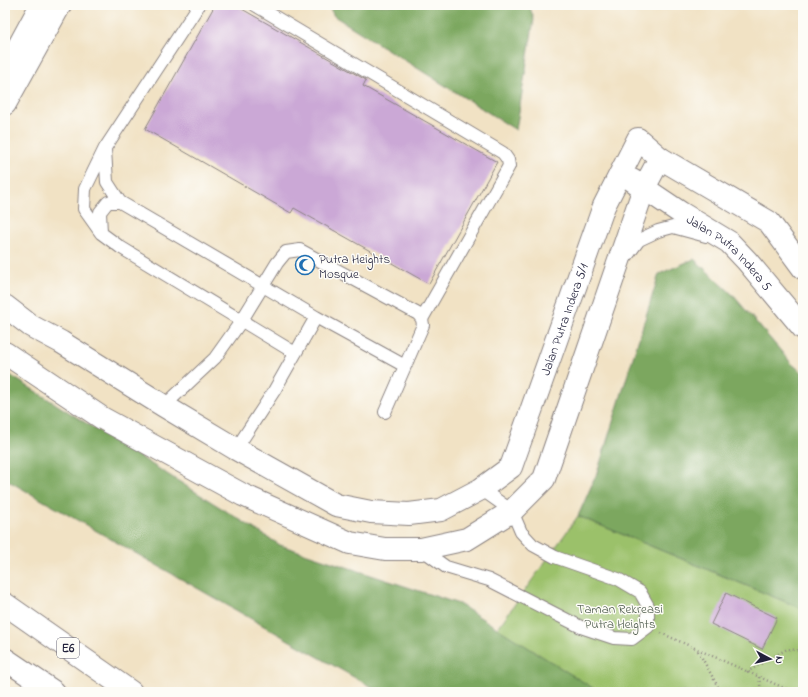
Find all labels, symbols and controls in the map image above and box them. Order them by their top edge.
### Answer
street label: Jalan Putra Indera 5 [682,210,776,296]
place label: Putra Heights Mosque [319,250,390,284]
mosque icon: Putra Heights Mosque [294,254,316,276]
street label: Jalan Putra Indera 5/1 [536,261,594,378]
park label: Taman Rekreasi Putra Heights [577,600,663,635]
road number: E6 [57,638,79,658]
north arrow [750,639,790,679]
text: N [771,655,787,665]

